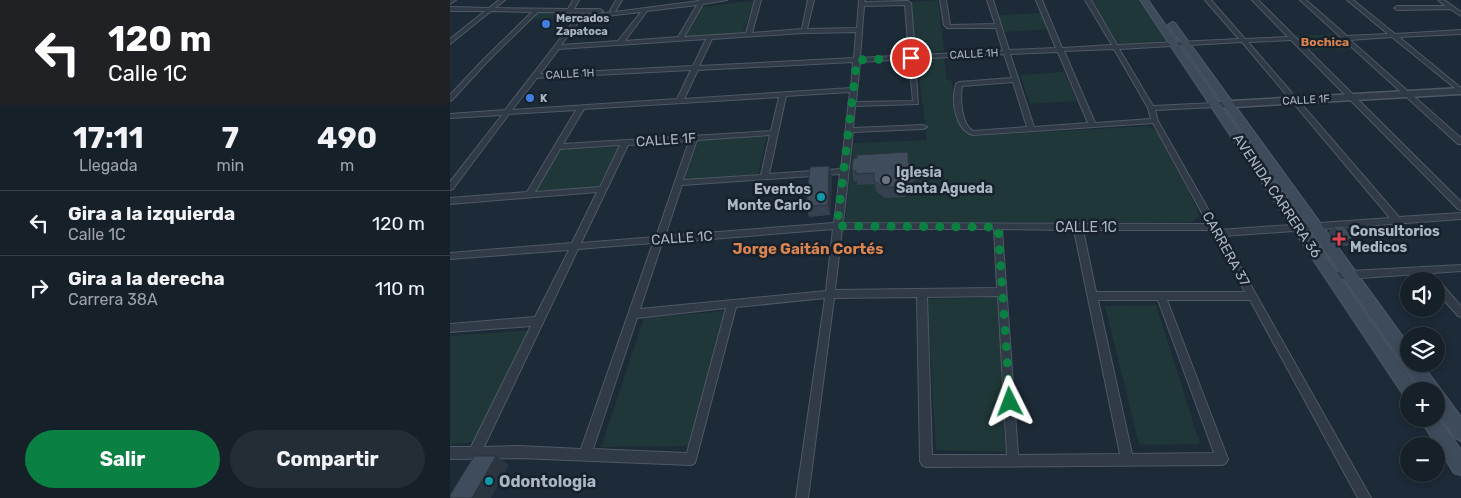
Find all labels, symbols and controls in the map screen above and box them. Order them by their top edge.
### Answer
place label: Mercados Zapatoca [556,12,609,38]
text: 120 m [108,18,211,60]
marker: Mercados Zapatoca [540,18,552,30]
icon: left [25,20,90,85]
district label: Bochica [1301,35,1349,49]
pin [890,37,932,79]
icon: arrive [897,44,925,72]
street label: CALLE 1H [949,46,999,62]
text: Calle 1C [108,60,187,87]
street label: CALLE 1H [545,66,595,82]
marker: K [524,92,536,104]
place label: K [540,92,548,105]
street label: CALLE 1F [1282,92,1330,108]
text: 17:11 [73,120,144,156]
text: 7 [222,120,239,156]
text: 490 [317,120,377,156]
street label: CALLE 1F [635,129,697,151]
street label: AVENIDA CARRERA 36 [1229,131,1325,261]
text: Llegada [79,156,138,175]
text: min [216,156,244,175]
text: m [340,156,354,175]
place label: Iglesia Santa Agueda [896,164,993,197]
marker: Iglesia Santa Agueda [880,174,892,186]
place label: Eventos Monte Carlo [727,181,811,214]
marker: Eventos Monte Carlo [815,191,827,203]
text: Gira a la izquierda [68,202,235,225]
icon: left [25,209,53,237]
street label: CARRERA 37 [1199,209,1253,289]
text: 120 m [372,212,425,235]
street label: CALLE 1C [1055,219,1117,236]
place label: Consultorios Medicos [1350,223,1440,256]
text: Calle 1C [68,225,126,244]
street label: CALLE 1C [651,227,713,249]
marker: Consultorios Medicos [1332,232,1346,246]
district label: Jorge Gaitán Cortés [733,240,883,258]
text: Gira a la derecha [68,267,225,290]
map controls [1400,272,1445,482]
button: sound [1400,272,1445,317]
icon: right [25,274,53,302]
text: 110 m [375,277,425,300]
text: Carrera 38A [68,290,158,309]
button: layers [1400,327,1445,372]
position arrow [983,375,1035,427]
button: + [1400,382,1445,427]
button: Salir [25,430,220,488]
button: Compartir [230,430,425,488]
button: − [1400,437,1445,482]
place label: Odontologia [499,472,596,491]
marker: Odontologia [483,475,495,487]

